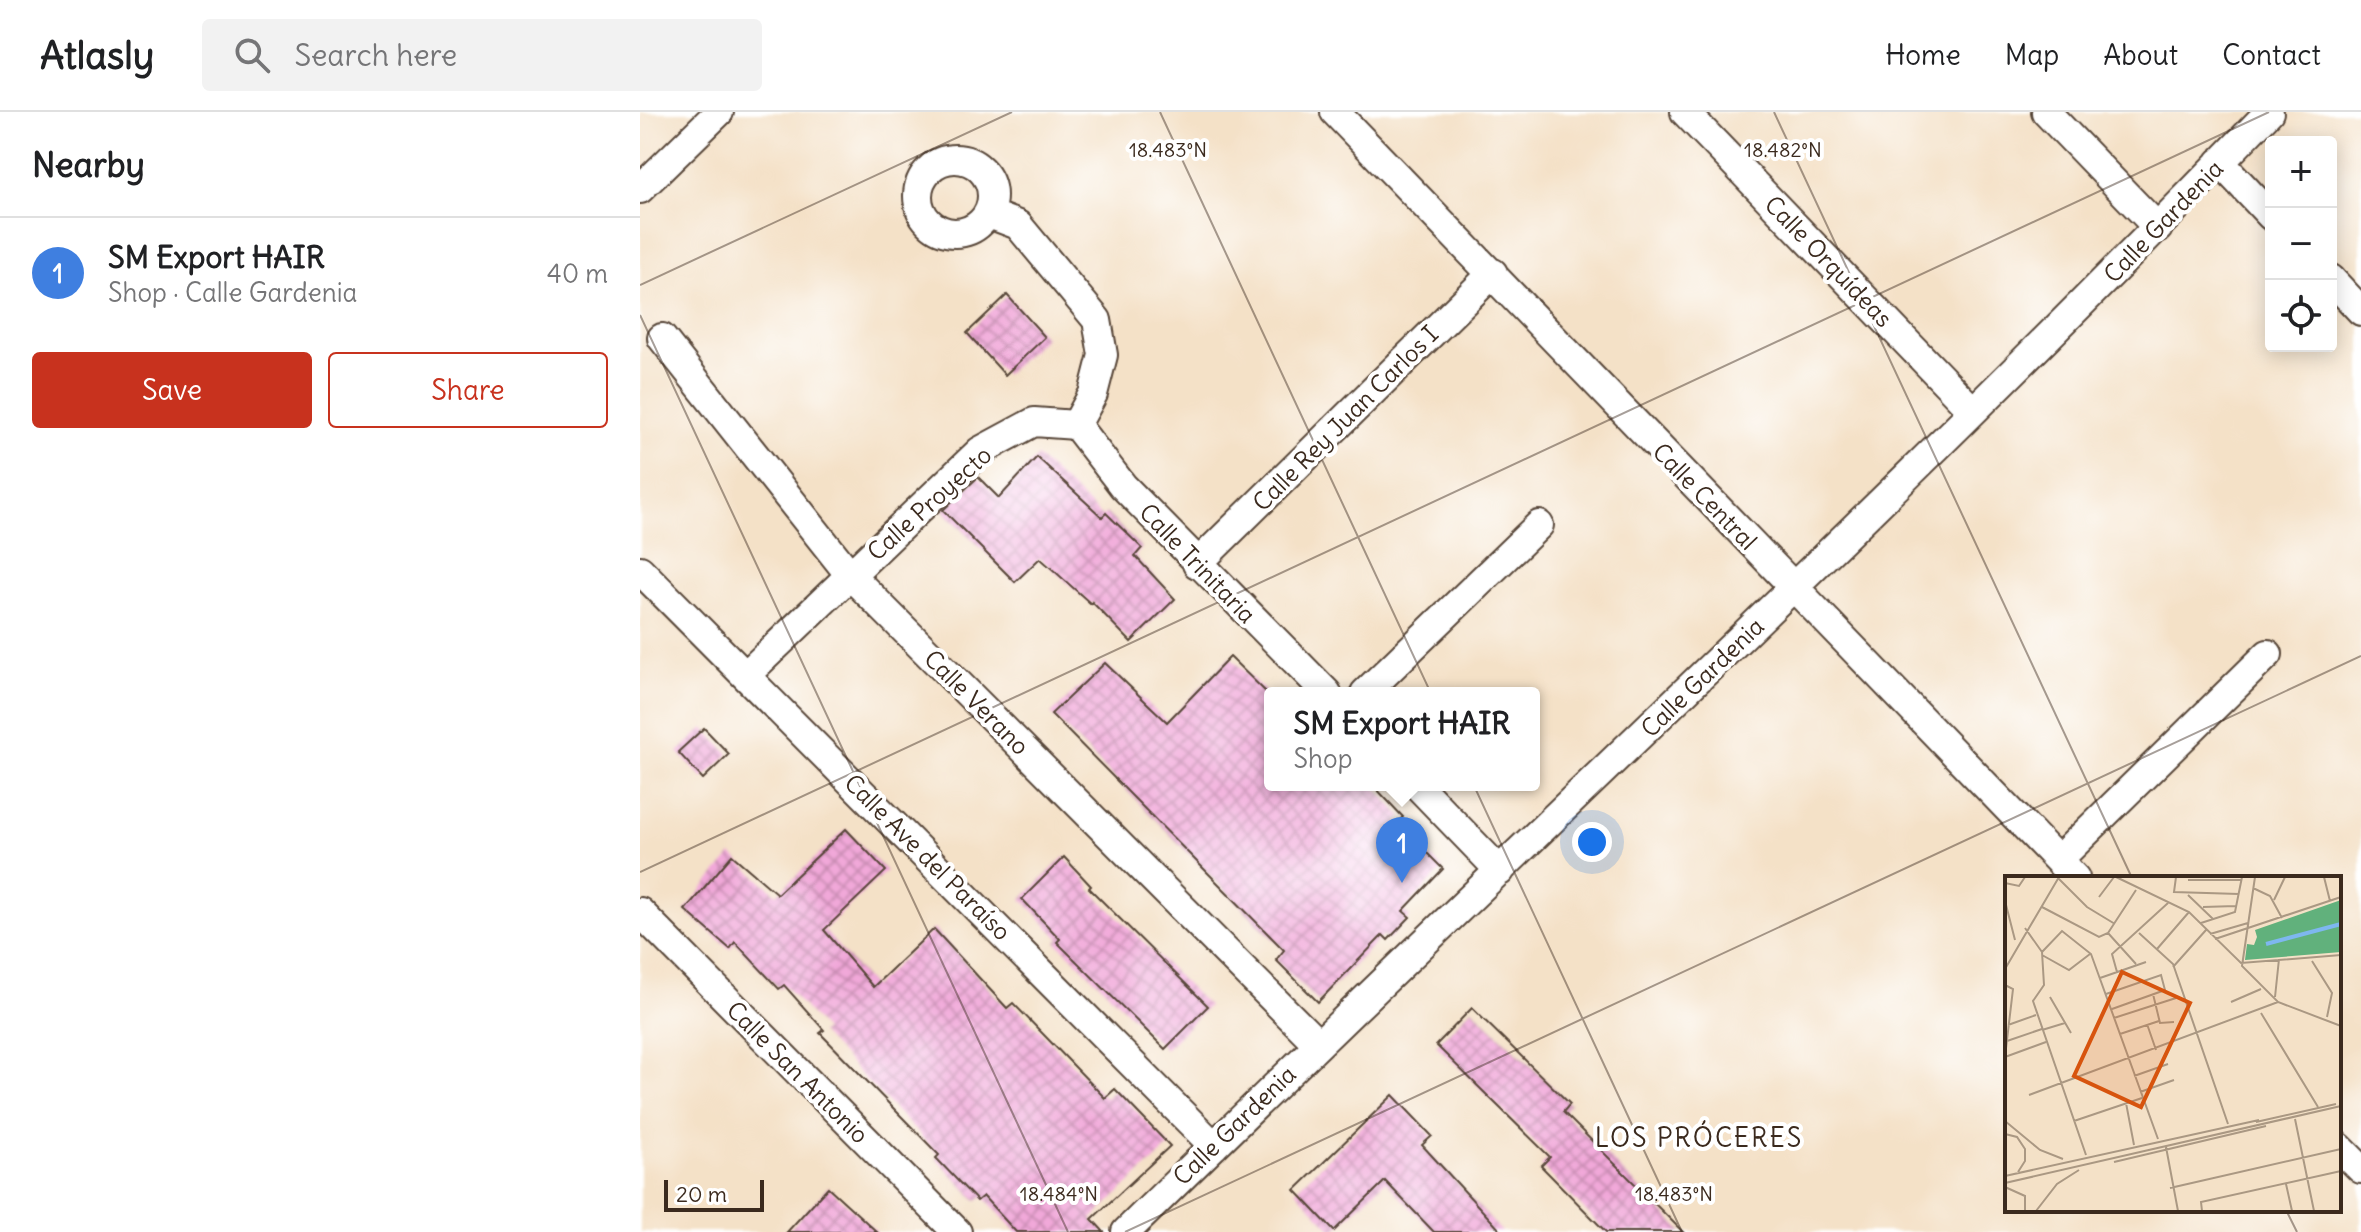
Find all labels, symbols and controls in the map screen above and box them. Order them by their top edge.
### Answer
search box [202,19,762,91]
text: Atlasly [40,32,154,79]
icon: search [230,33,274,77]
text: Search here [294,36,457,74]
text: Home [1885,37,1961,73]
text: Map [2005,37,2059,73]
text: About [2103,37,2178,73]
text: Contact [2222,37,2321,73]
map controls [2265,136,2337,352]
button: + [2265,136,2337,208]
text: 18.483°N [1129,137,1207,162]
text: 18.482°N [1744,137,1822,162]
text: Nearby [32,143,145,186]
street label: Calle Gardenia [2097,153,2229,289]
street label: Calle Orquídeas [1759,189,1899,333]
button: − [2265,208,2337,280]
text: SM Export HAIR [108,238,325,276]
text: 1 [53,257,63,290]
text: 40 m [547,257,608,290]
text: Shop · Calle Gardenia [108,276,357,309]
button: locate [2265,280,2337,352]
street label: Calle Rey Juan Carlos I [1246,319,1444,517]
button: Save [32,352,312,428]
button: Share [328,352,608,428]
street label: Calle Central [1647,436,1763,556]
street label: Calle Proyecto [861,439,997,567]
street label: Calle Trinitaria [1133,497,1263,629]
street label: Calle Gardenia [1634,611,1770,743]
street label: Calle Verano [918,643,1036,761]
popup [1264,687,1540,791]
text: SM Export HAIR [1294,704,1510,742]
text: Shop [1294,742,1353,775]
street label: Calle Ave del Paraíso [839,768,1017,946]
pin: 1 [1376,817,1428,883]
your location [1572,822,1612,862]
inset map [2005,876,2341,1212]
street label: Calle San Antonio [721,995,875,1149]
street label: Calle Gardenia [1166,1059,1302,1191]
district label: LOS PRÓCERES [1595,1120,1803,1154]
scale bar [664,1176,764,1212]
text: 20 m [676,1180,727,1208]
text: 18.484°N [1020,1181,1098,1206]
text: 18.483°N [1635,1181,1713,1206]

